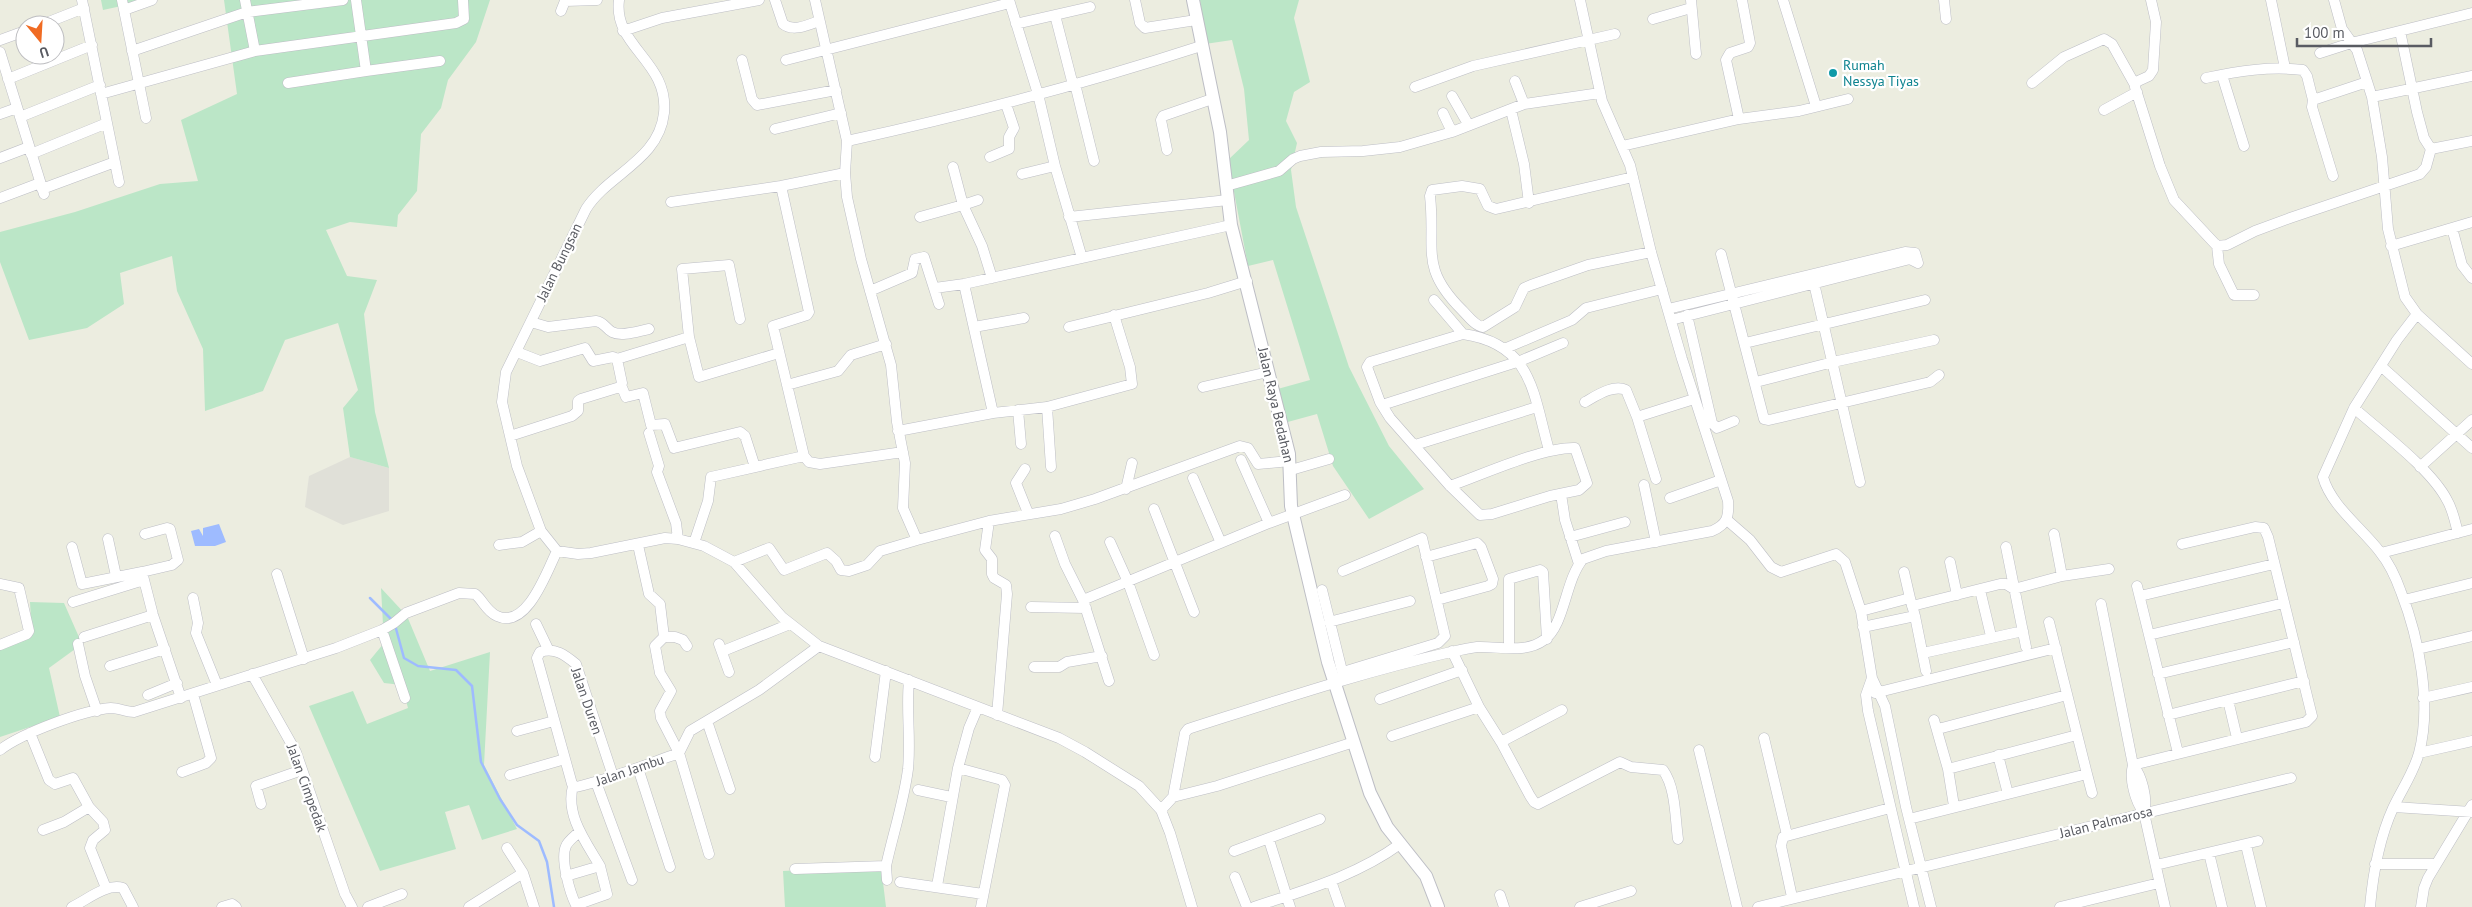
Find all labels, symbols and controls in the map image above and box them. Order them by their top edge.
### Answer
north arrow [15,15,65,65]
scale bar [2297,15,2431,47]
text: 100 m [2304,23,2345,42]
text: U [37,42,51,62]
place label: Rumah Nessya Tiyas [1843,56,1919,90]
marker: Rumah Nessya Tiyas [1827,67,1839,79]
street label: Jalan Bungsan [532,220,586,305]
street label: Jalan Raya Bedahan [1254,345,1298,464]
street label: Jalan Duren [567,664,607,737]
street label: Jalan Cimpedak [282,741,331,835]
street label: Jalan Jambu [593,750,666,790]
street label: Jalan Palmarosa [2057,802,2154,842]

